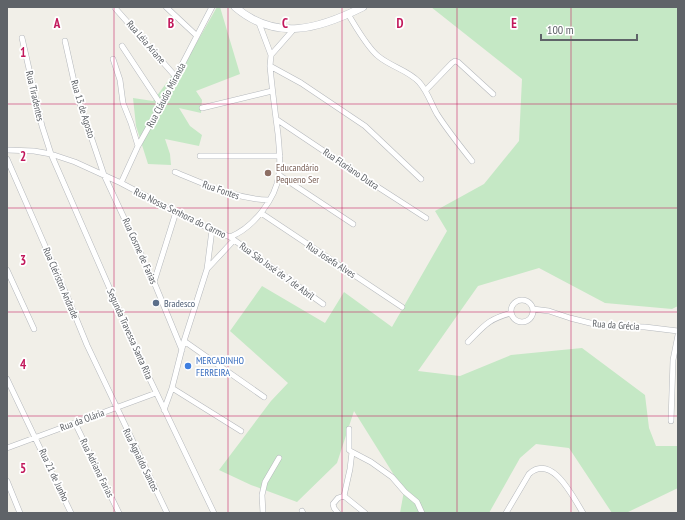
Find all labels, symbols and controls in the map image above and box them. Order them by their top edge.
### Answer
text: A [53,15,61,32]
text: B [168,15,174,32]
text: C [282,15,288,32]
text: D [397,15,404,32]
text: E [511,15,517,32]
scale bar [541,16,637,42]
street label: Rua Léia Ariane [124,18,168,66]
text: 100 m [547,22,574,37]
text: 1 [20,44,26,61]
street label: Rua Cláudio Miranda [143,60,189,130]
street label: Rua Tiradentes [23,69,47,123]
street label: Rua 13 de Agosto [68,78,98,140]
street label: Rua Floriano Dutra [320,145,382,193]
text: 2 [20,148,26,165]
place label: Educandário Pequeno Ser [276,161,319,186]
marker: Educandário Pequeno Ser [263,168,273,178]
street label: Rua Fontes [201,178,242,203]
street label: Rua Nossa Senhora do Carmo [132,185,228,241]
street label: Rua Cosme de Farias [120,216,161,287]
street label: Rua São José de 7 de Abril [237,239,318,303]
street label: Rua Josefa Alves [304,239,359,281]
street label: Rua Clériston Andrade [40,245,82,321]
text: 3 [20,252,26,269]
street label: Segunda Travessa Santa Rita [104,287,156,381]
place label: Bradesco [164,297,195,310]
marker: Bradesco [151,298,161,308]
street label: Rua da Grécia [592,317,640,333]
place label: MERCADINHO FERREIRA [196,354,245,379]
text: 4 [20,356,27,373]
marker: MERCADINHO FERREIRA [183,361,193,371]
street label: Rua da Olária [58,406,106,434]
street label: Rua Agnaldo Santos [120,426,162,494]
street label: Rua Adriana Farias [77,436,117,500]
street label: Rua 21 de Junho [36,447,72,503]
text: 5 [20,460,26,477]

